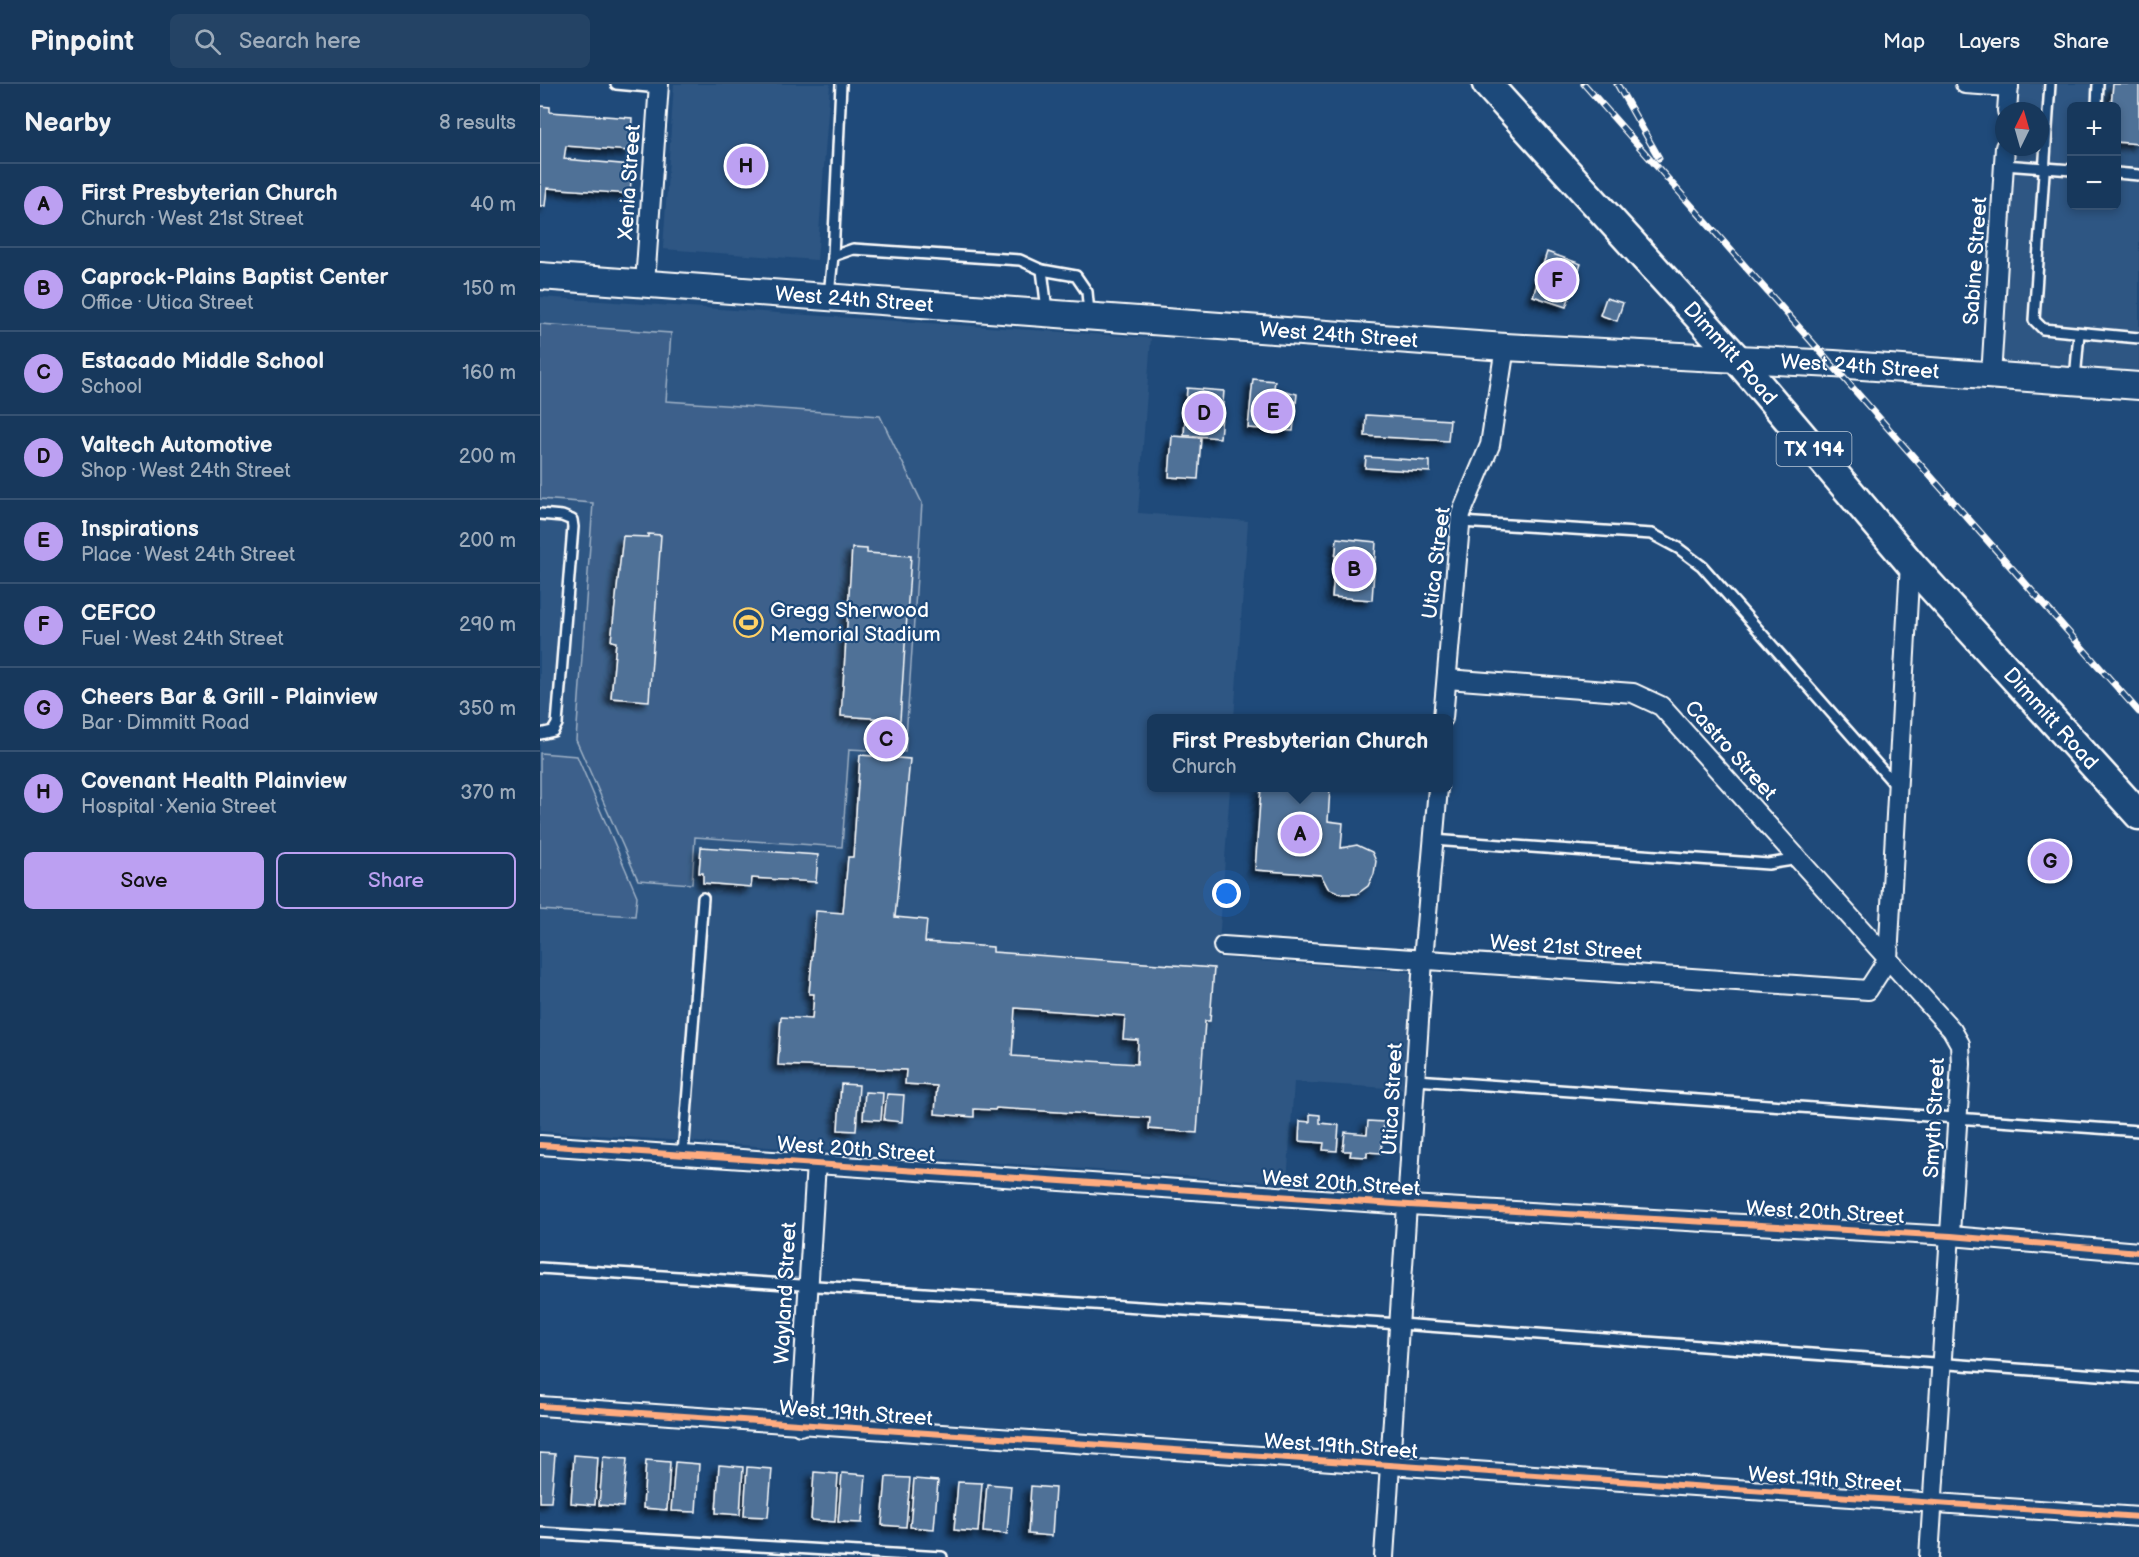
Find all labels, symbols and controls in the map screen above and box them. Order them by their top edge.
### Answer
search box [170,14,590,68]
text: Pinpoint [30,25,134,58]
icon: search [191,25,224,58]
text: Search here [239,28,361,55]
text: Map [1883,29,1925,54]
text: Layers [1958,29,2020,54]
text: Share [2053,29,2109,54]
north arrow [1995,102,2049,156]
map controls [2067,102,2121,210]
button: + [2067,102,2121,156]
text: Nearby [24,108,111,139]
text: 8 results [439,111,516,135]
street label: Xenia Street [613,123,646,242]
pin: H [726,144,766,188]
button: − [2067,156,2121,210]
text: First Presbyterian Church [81,180,338,207]
text: A [37,193,50,217]
text: 40 m [470,193,516,217]
street label: Sabine Street [1959,196,1992,326]
text: Church · West 21st Street [81,207,304,231]
pin: F [1538,258,1576,302]
text: Caprock-Plains Baptist Center [81,264,388,291]
text: B [36,277,51,301]
text: 150 m [463,277,516,301]
street label: West 24th Street [774,281,935,318]
text: Office · Utica Street [81,291,253,315]
street label: Dimmitt Road [1678,297,1782,410]
street label: West 24th Street [1259,317,1419,354]
text: Estacado Middle School [81,348,324,375]
street label: West 24th Street [1780,349,1941,385]
text: C [36,361,51,385]
text: 160 m [462,361,516,385]
text: School [81,375,142,399]
pin: E [1254,388,1292,434]
pin: D [1184,390,1224,436]
text: Valtech Automotive [81,432,272,459]
road number: TX 194 [1776,432,1852,466]
text: D [37,445,50,469]
text: 200 m [459,445,516,469]
text: Shop · West 24th Street [81,459,291,483]
street label: Utica Street [1417,505,1456,621]
text: Inspirations [81,516,199,543]
text: E [37,529,50,553]
text: 200 m [459,529,516,553]
text: Place · West 24th Street [81,543,295,567]
pin: B [1334,546,1374,592]
place label: Gregg Sherwood Memorial Stadium [770,598,941,647]
text: CEFCO [81,600,156,627]
sports icon: Gregg Sherwood Memorial Stadium [733,606,765,638]
text: F [37,613,50,637]
text: 290 m [459,613,516,637]
text: Fuel · West 24th Street [81,627,284,651]
street label: Dimmitt Road [1998,662,2104,775]
text: Cheers Bar & Grill - Plainview [81,684,378,711]
street label: Castro Street [1679,695,1782,806]
text: G [36,697,51,721]
text: 350 m [459,697,516,721]
text: Bar · Dimmitt Road [81,711,249,735]
popup [1147,714,1453,792]
pin: C [866,716,906,762]
text: First Presbyterian Church [1172,728,1428,755]
text: Church [1172,755,1237,779]
text: Covenant Health Plainview [81,768,347,795]
text: H [36,781,51,805]
text: 370 m [460,781,516,805]
text: Hospital · Xenia Street [81,795,277,819]
pin: A [1280,812,1320,856]
pin: G [2030,838,2070,884]
button: Save [24,852,264,909]
button: Share [276,852,516,909]
your location [1212,879,1241,908]
street label: West 21st Street [1489,930,1644,965]
street label: Utica Street [1377,1042,1408,1156]
street label: Smyth Street [1919,1057,1950,1179]
street label: West 20th Street [776,1131,937,1168]
street label: West 20th Street [1261,1165,1422,1202]
street label: West 20th Street [1745,1196,1905,1229]
street label: Wayland Street [769,1221,802,1365]
street label: West 19th Street [778,1396,934,1431]
street label: West 19th Street [1263,1429,1419,1464]
street label: West 19th Street [1747,1462,1903,1497]

